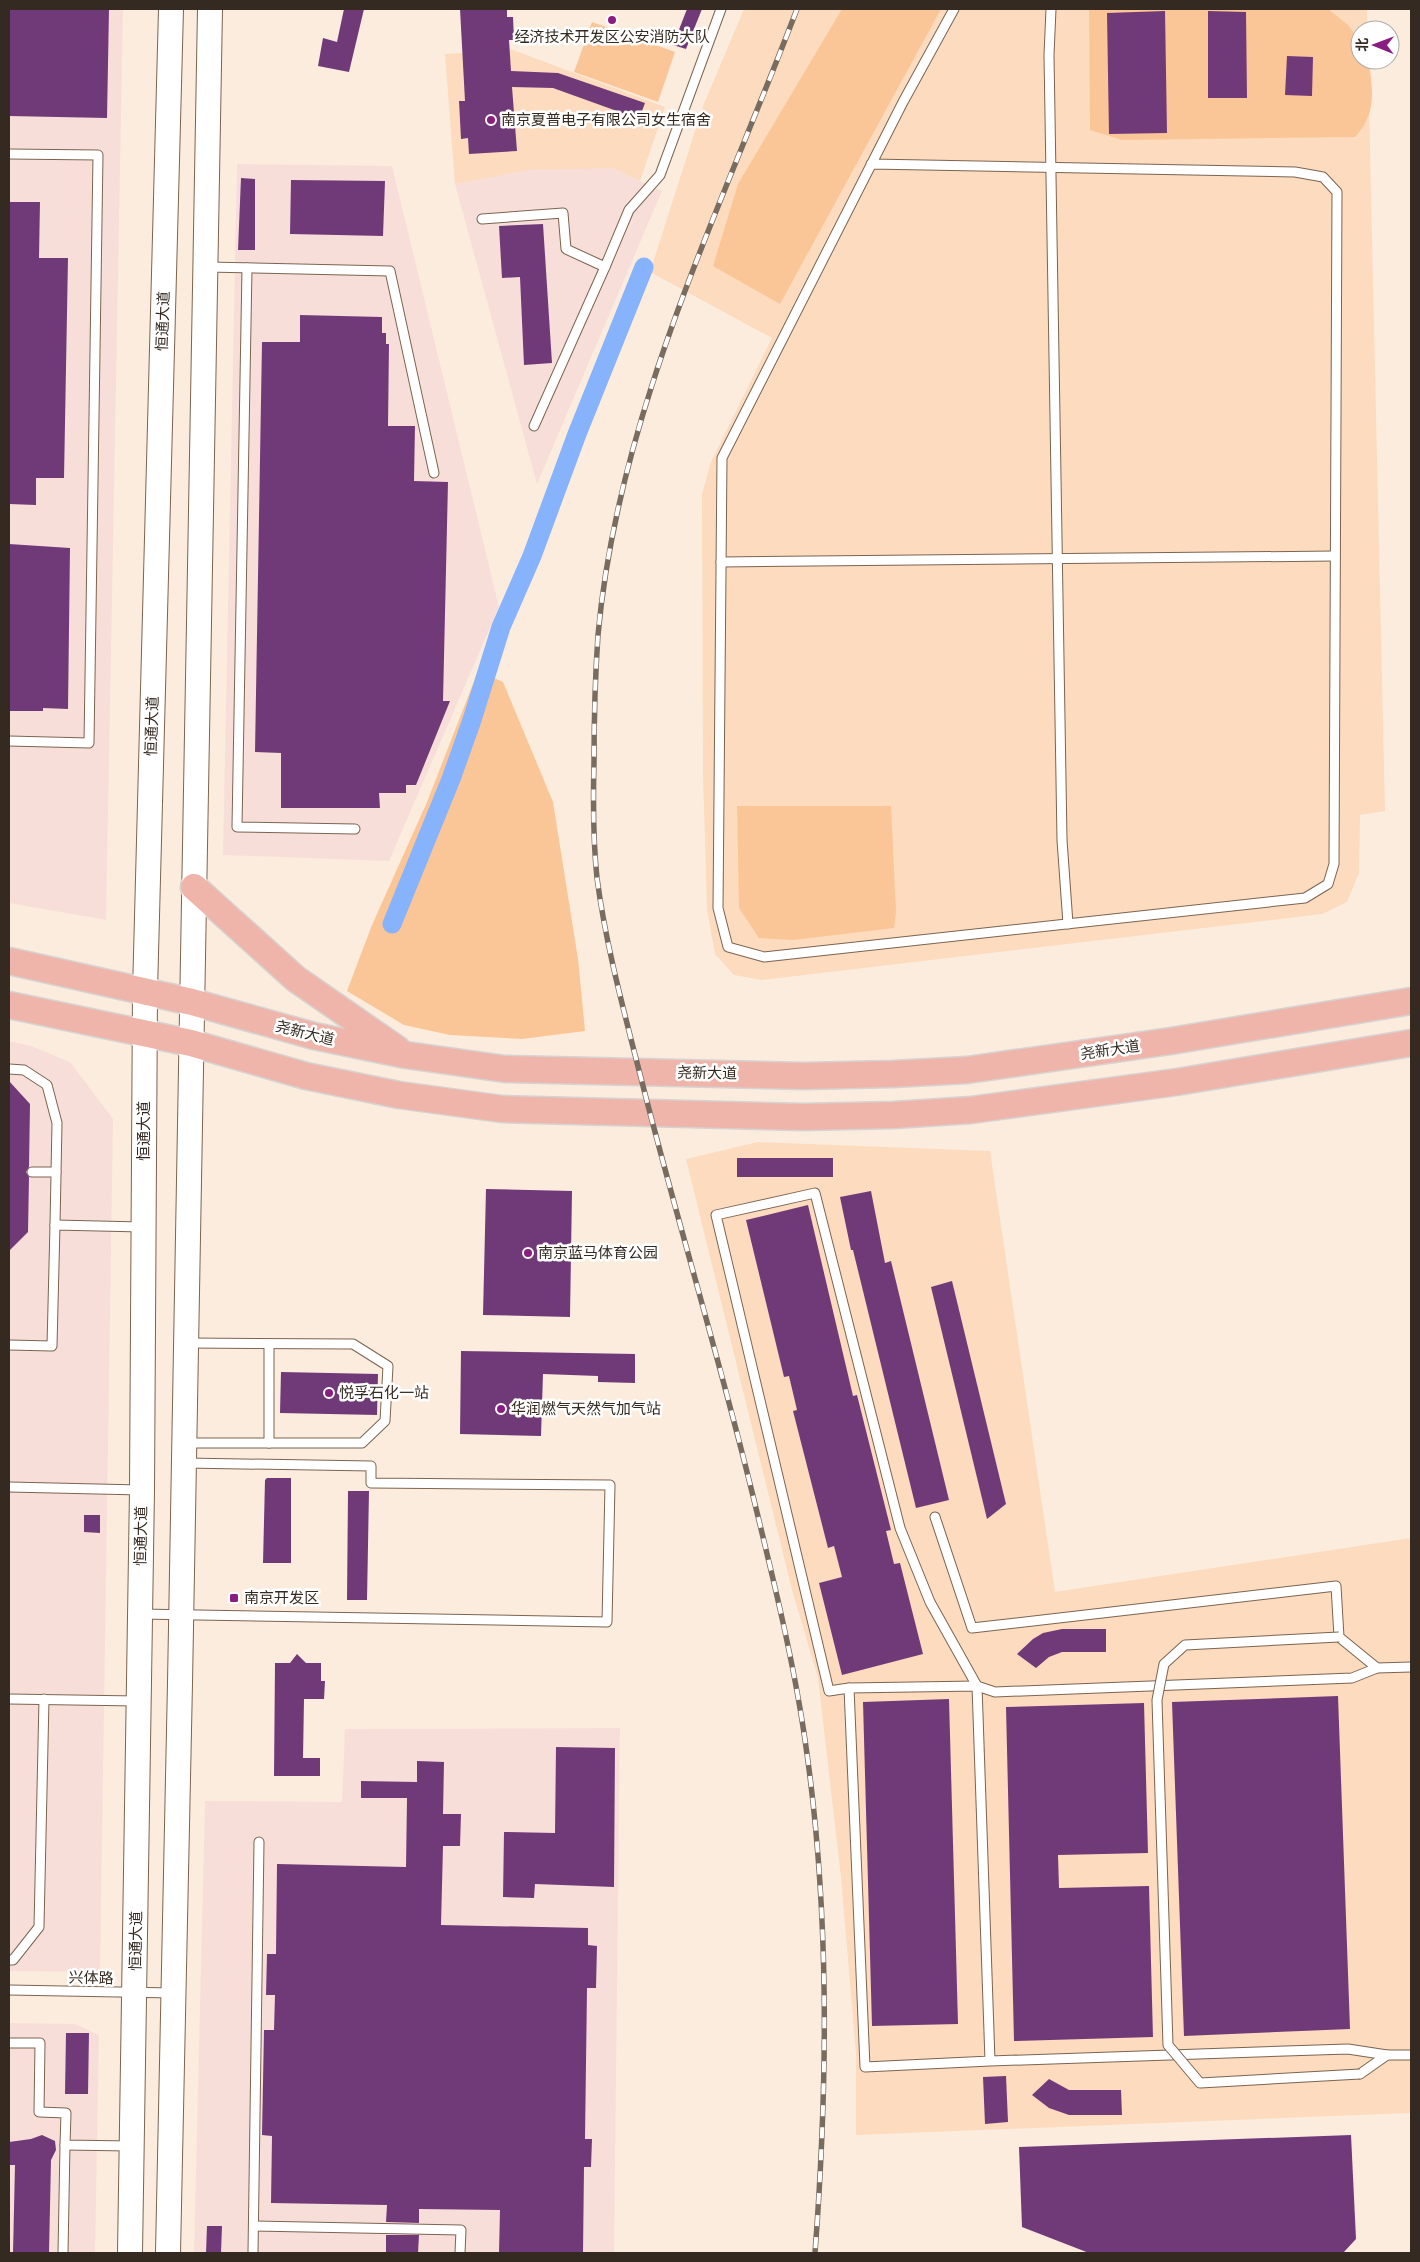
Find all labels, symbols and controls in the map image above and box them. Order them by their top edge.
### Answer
marker: 经济技术开发区公安消防大队 [606,14,618,26]
north arrow [1350,20,1400,70]
place label: 经济技术开发区公安消防大队 [514,27,710,46]
text: 北 [1353,38,1371,52]
place label: 南京夏普电子有限公司女生宿舍 [501,110,711,129]
marker: 南京夏普电子有限公司女生宿舍 [485,114,497,126]
street label: 恒通大道 [152,291,173,351]
street label: 恒通大道 [141,696,162,756]
street label: 尧新大道 [274,1016,337,1049]
street label: 尧新大道 [1079,1036,1141,1063]
street label: 尧新大道 [677,1062,737,1083]
street label: 恒通大道 [134,1101,153,1161]
place label: 南京蓝马体育公园 [538,1243,658,1262]
marker: 南京蓝马体育公园 [522,1247,534,1259]
place label: 悦孚石化一站 [339,1383,429,1402]
marker: 悦孚石化一站 [323,1387,335,1399]
place label: 华润燃气天然气加气站 [511,1399,661,1418]
marker: 华润燃气天然气加气站 [495,1403,507,1415]
street label: 恒通大道 [130,1506,151,1566]
place label: 南京开发区 [244,1588,319,1607]
marker: 南京开发区 [228,1592,240,1604]
street label: 恒通大道 [125,1911,146,1971]
street label: 兴体路 [68,1968,114,1987]

